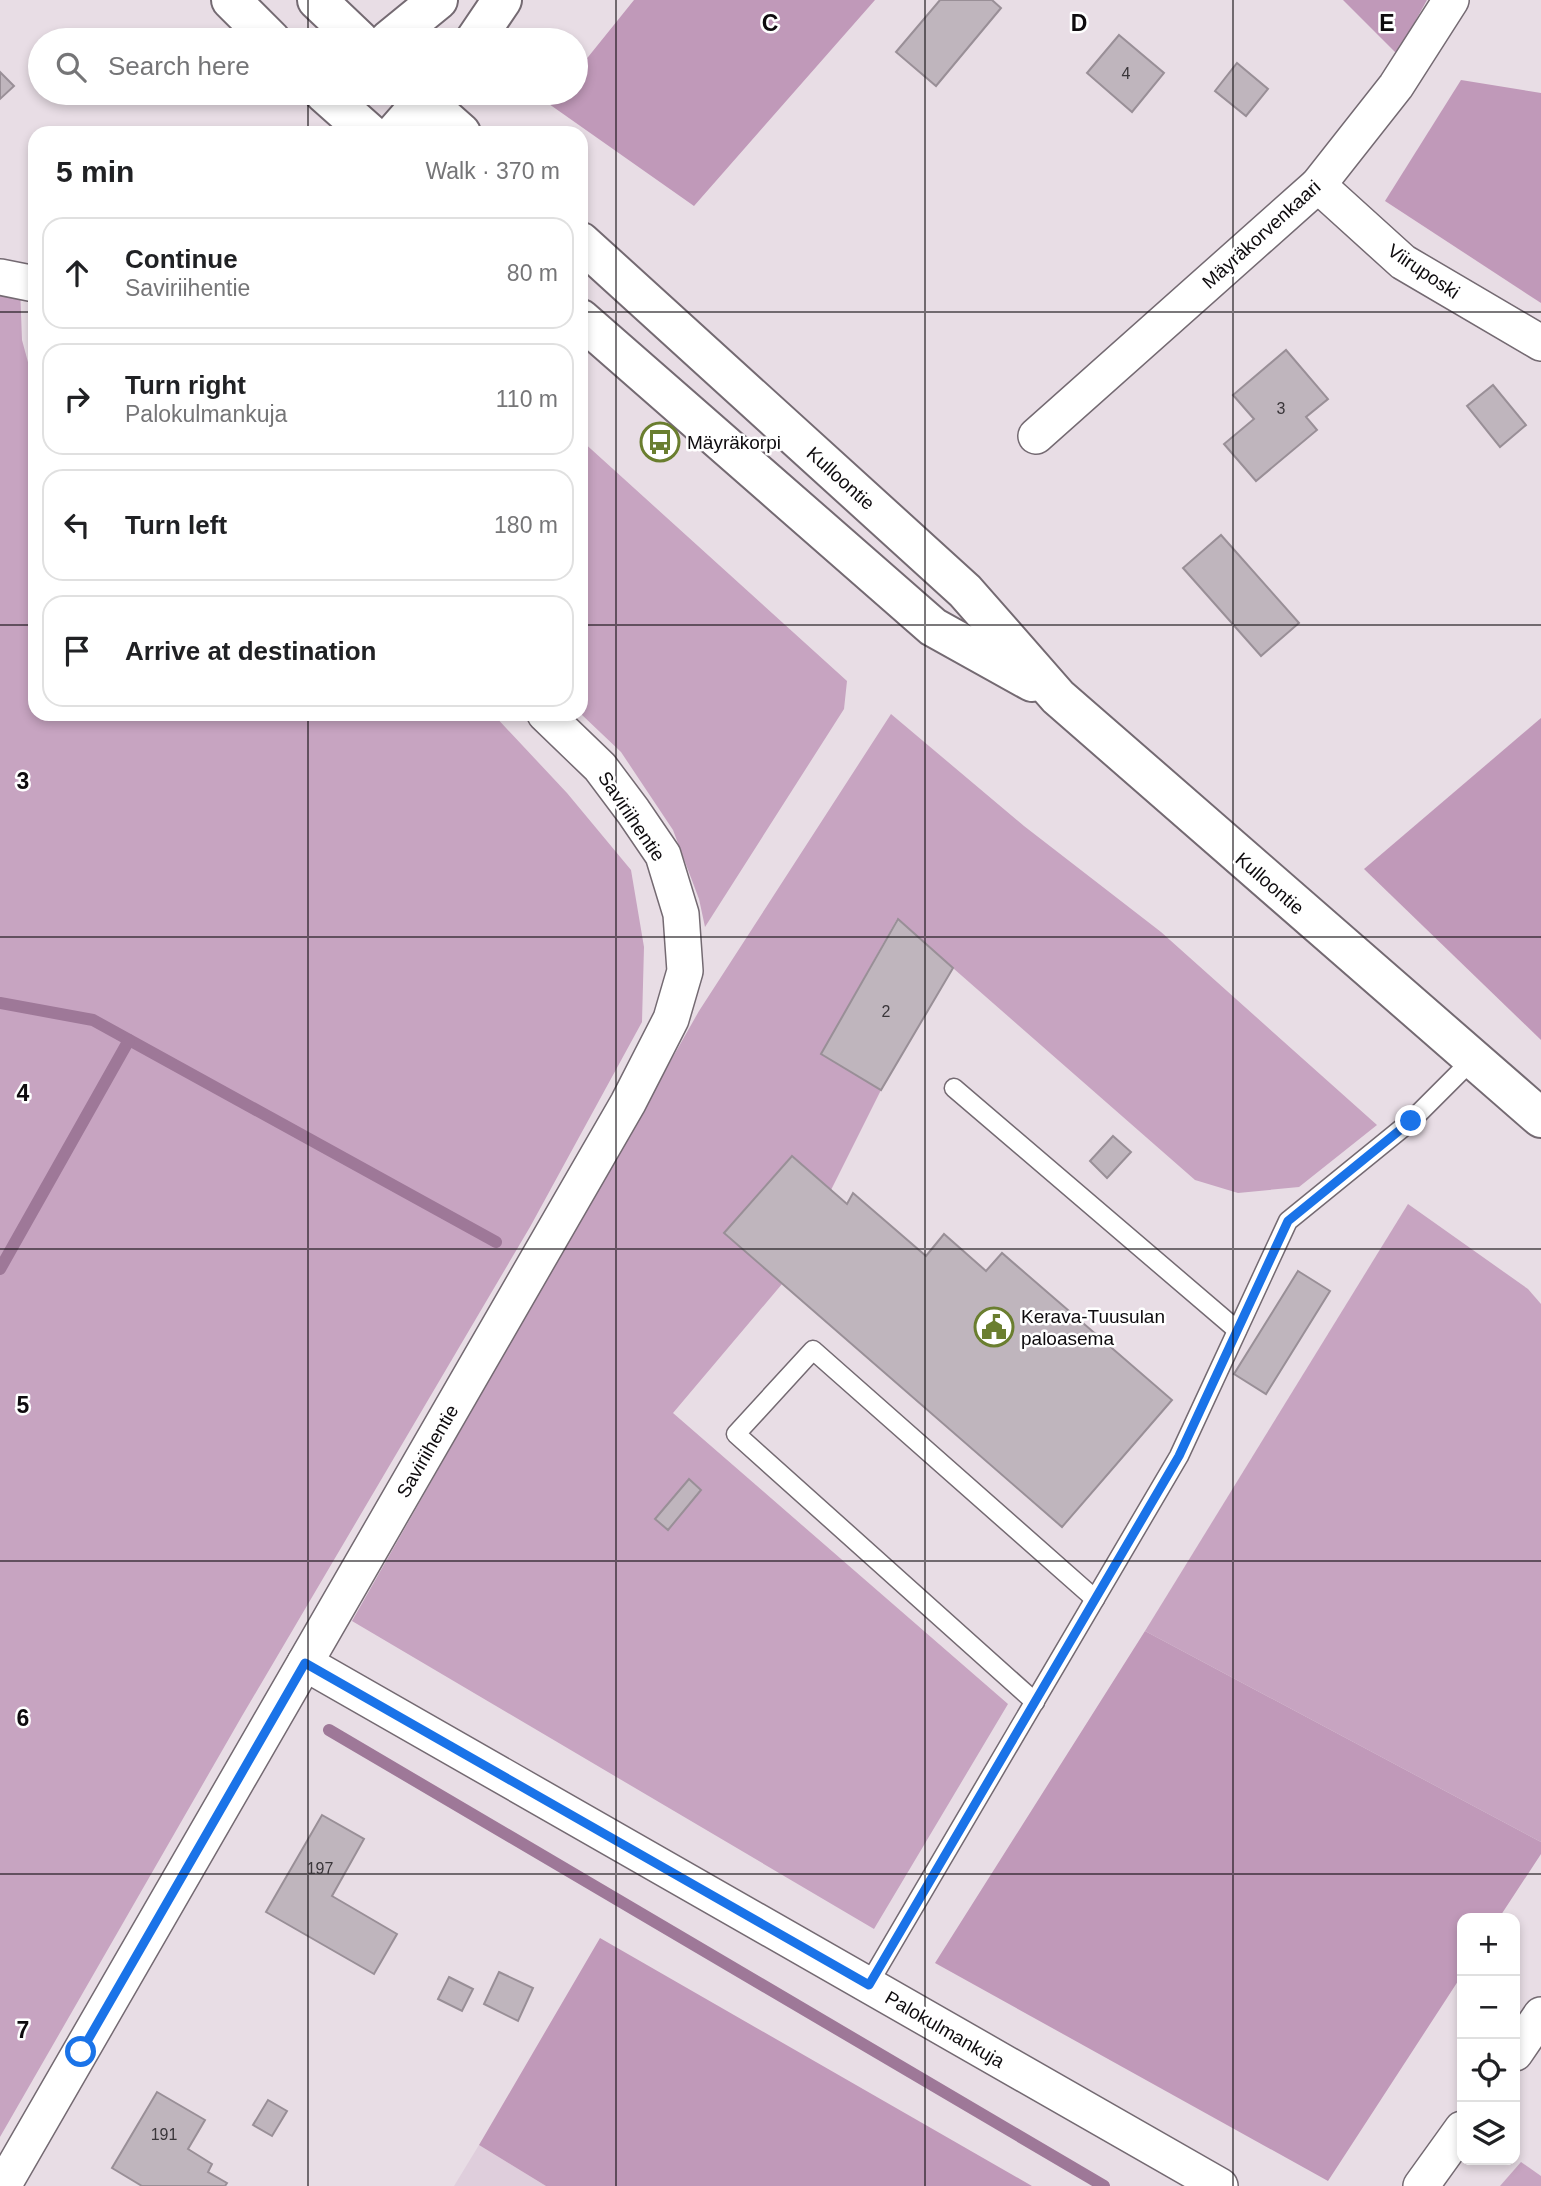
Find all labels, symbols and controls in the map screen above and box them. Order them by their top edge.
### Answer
text: C [762,10,778,36]
text: D [1071,10,1087,36]
text: E [1379,10,1395,36]
search box [28,28,588,105]
icon: search [52,48,90,86]
text: Search here [108,51,250,81]
house number: 4 [1122,65,1131,82]
text: 5 min [56,155,134,188]
text: Walk · 370 m [425,158,560,184]
street label: Mäyräkorvenkaari [1198,176,1324,293]
street label: Viiruposki [1384,240,1464,303]
text: Continue [125,244,238,274]
icon: ahead [58,254,96,292]
text: 80 m [507,260,558,286]
text: Saviriihentie [125,275,250,301]
text: Turn right [125,370,246,400]
icon: right [58,380,96,418]
text: 110 m [496,386,558,412]
house number: 3 [1277,400,1286,417]
text: Palokulmankuja [125,401,287,427]
bus stop icon: Mäyräkorpi [639,421,681,463]
place label: Mäyräkorpi [687,432,781,453]
street label: Kulloontie [803,443,879,514]
icon: left [58,506,96,544]
text: Turn left [125,510,227,540]
text: 180 m [494,512,558,538]
icon: arrive [58,632,96,670]
text: Arrive at destination [125,636,376,666]
text: 3 [17,768,29,794]
street label: Saviriihentie [594,768,669,865]
street label: Kulloontie [1231,848,1308,919]
house number: 2 [882,1003,891,1020]
text: 4 [17,1080,30,1106]
route end [1395,1105,1426,1136]
public building icon: Kerava-Tuusulan paloasema [973,1306,1015,1348]
place label: Kerava-Tuusulan paloasema [1021,1306,1165,1349]
text: 5 [17,1392,30,1418]
street label: Saviriihentie [392,1401,462,1501]
text: 6 [17,1705,29,1731]
house number: 197 [307,1860,333,1877]
map controls [1457,1913,1520,2165]
button: + [1457,1913,1520,1976]
button: − [1457,1976,1520,2039]
street label: Palokulmankuja [881,1987,1008,2072]
text: 7 [17,2017,29,2043]
route start [65,2036,96,2067]
button: locate [1457,2039,1520,2102]
button: layers [1457,2102,1520,2165]
house number: 191 [151,2126,177,2143]

